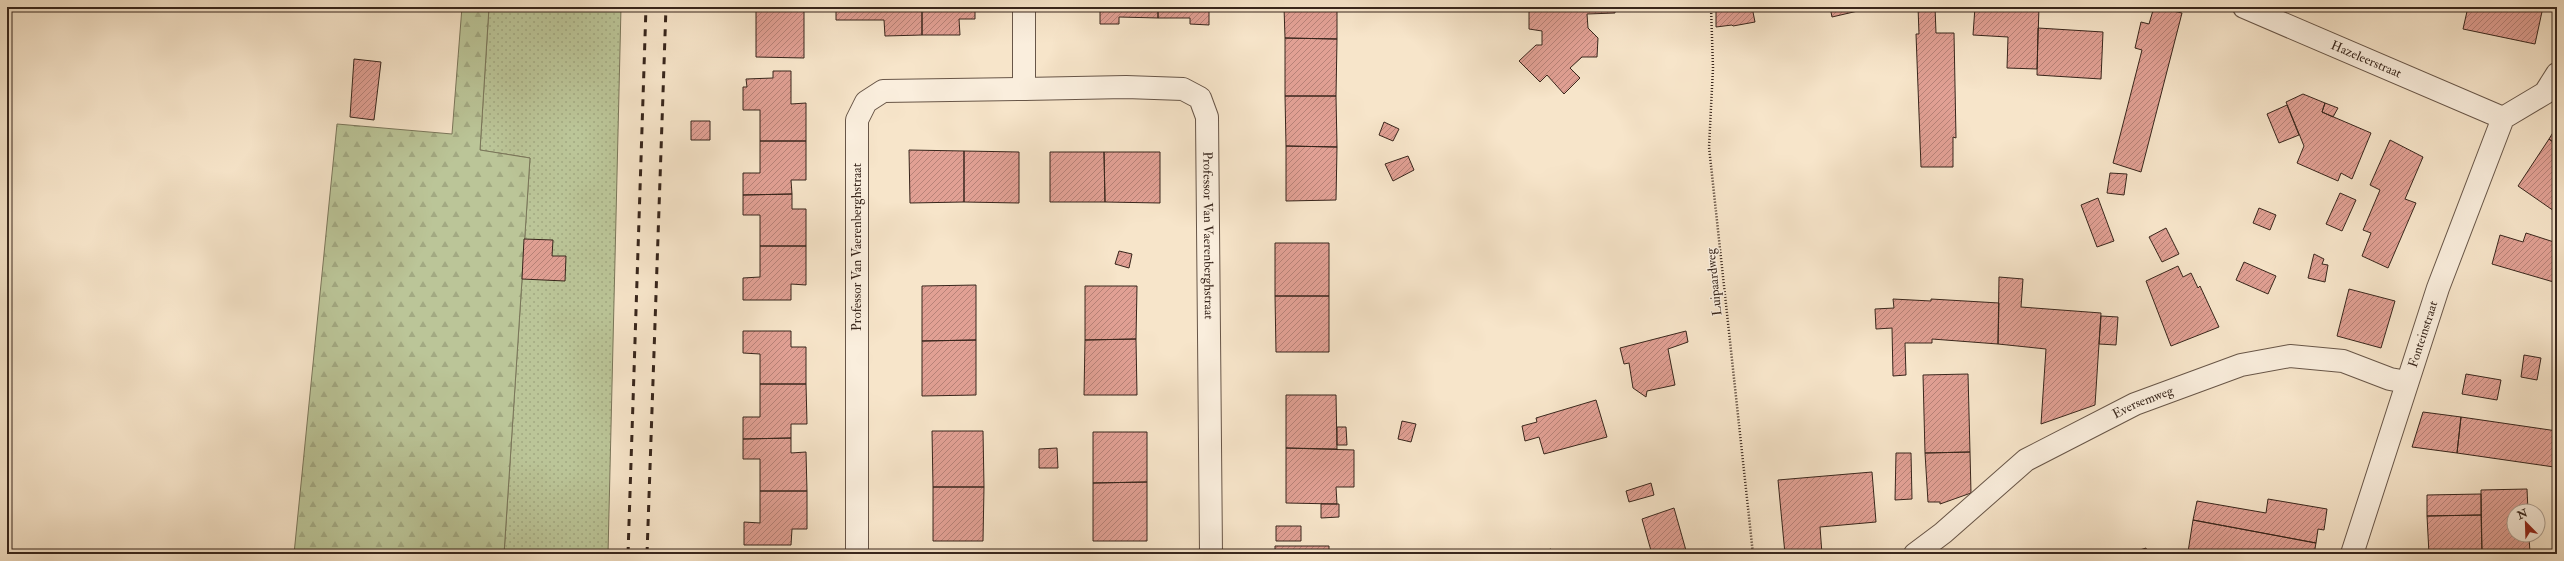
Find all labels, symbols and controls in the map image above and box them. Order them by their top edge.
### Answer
street label: Hazeleerstraat [2329,37,2404,82]
street label: Professor Van Vaerenberghstraat [1199,151,1217,320]
street label: Professor Van Vaerenberghstraat [849,163,865,331]
street label: Luipaardweg [1702,247,1726,317]
street label: Fonteinstraat [2405,299,2441,370]
street label: Eversemweg [2110,382,2176,422]
north arrow [2506,503,2546,543]
text: N [2514,506,2530,523]

